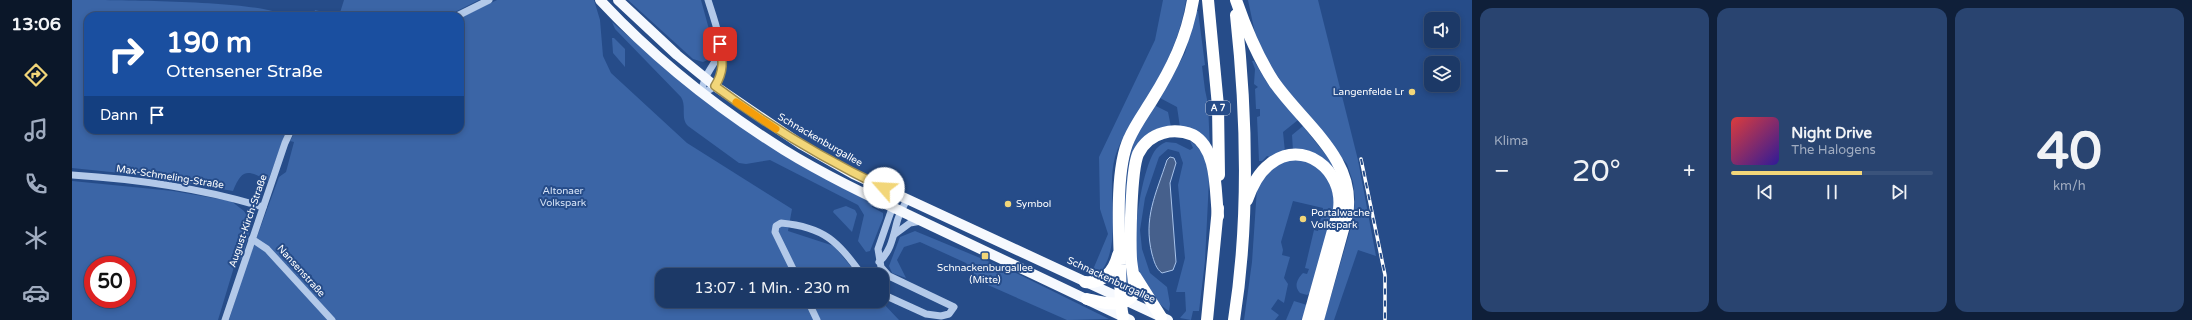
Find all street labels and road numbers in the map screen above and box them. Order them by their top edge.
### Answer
road number: A 7 [1206,101,1230,115]
street label: Schnackenburgallee [775,111,865,169]
street label: Max-Schmeling-Straße [115,163,225,192]
street label: August-Kirch-Straße [226,173,270,269]
street label: Nansenstraße [274,242,328,300]
street label: Schnackenburgallee [1065,254,1157,306]

